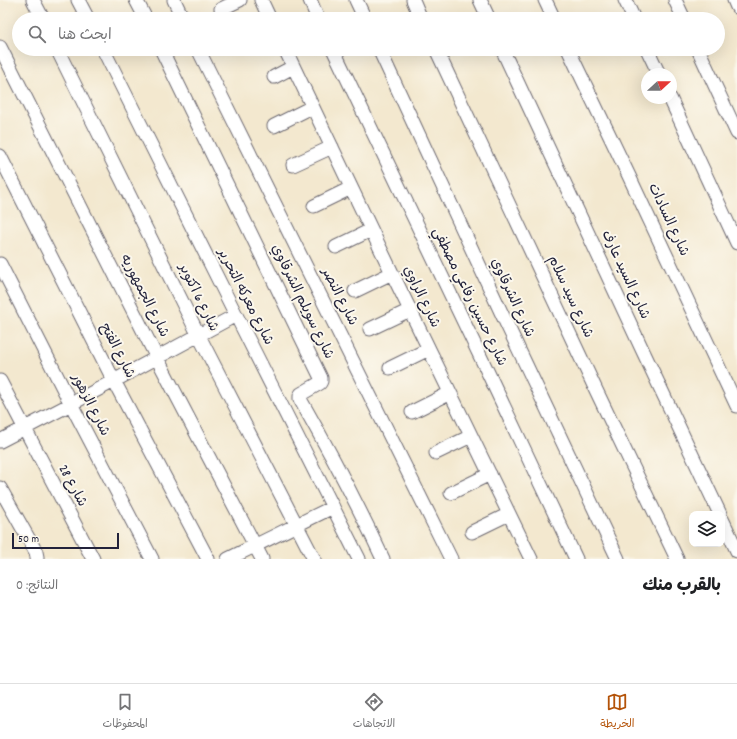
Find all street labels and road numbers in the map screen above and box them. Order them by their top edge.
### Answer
street label: شارع السادات [642,180,694,260]
street label: شارع حسين رفاعي مصطفي [426,224,511,370]
street label: شارع السيد عارف [596,227,654,323]
street label: شارع سويلم الشرقاوي [265,241,339,363]
street label: شارع معركه التحرير [212,244,278,349]
street label: شارع الجمهوريه [114,251,174,341]
street label: شارع سيد سلام [542,252,598,342]
street label: شارع الشرقاوي [485,255,539,341]
street label: شارع 6 اكتوبر [172,260,223,335]
street label: شارع الراوي [397,262,445,332]
street label: شارع النصر [315,264,362,329]
street label: شارع الفتح [95,320,139,382]
street label: شارع الزهور [65,369,114,440]
street label: شارع 28 [53,461,91,511]

